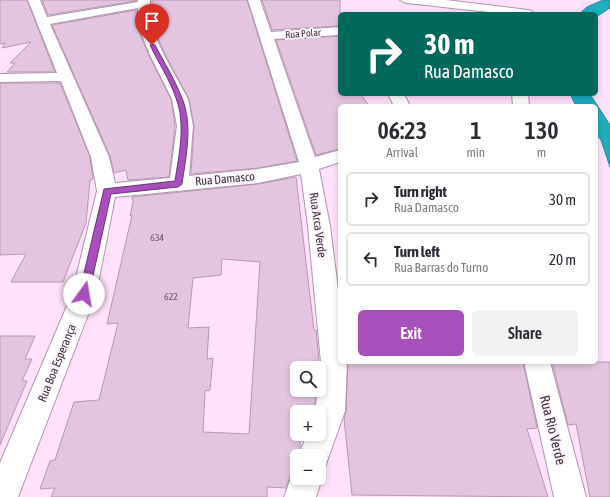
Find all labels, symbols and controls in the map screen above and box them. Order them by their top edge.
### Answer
pin [135,4,169,45]
icon: arrive [141,10,163,32]
street label: Rua Polar [285,27,322,40]
icon: right [358,28,410,80]
text: 30 m [424,28,474,60]
text: Rua Damasco [424,61,514,82]
text: 06:23 [378,117,427,144]
text: 1 [470,117,481,144]
text: 130 [525,117,558,144]
text: Arrival [386,145,418,160]
text: min [466,145,485,160]
text: m [537,145,546,160]
street label: Rua Damasco [195,169,256,189]
text: Turn right [394,183,447,200]
icon: right [360,188,382,210]
street label: Rua Arca Verde [306,191,330,259]
text: 30 m [549,191,576,208]
text: Rua Damasco [394,200,459,215]
house number: 634 [150,232,164,243]
text: Turn left [394,243,440,260]
icon: left [360,248,382,270]
text: 20 m [549,251,576,268]
text: Rua Barras do Turno [394,260,488,275]
position arrow [63,273,105,315]
house number: 622 [164,291,178,302]
button: Exit [358,310,464,356]
button: Share [472,310,578,356]
street label: Rua Boa Esperança [35,322,79,404]
map controls [290,361,326,485]
button: search [290,361,326,397]
street label: Rua Rio Verde [537,394,569,466]
button: + [290,405,326,441]
button: − [290,449,326,485]

